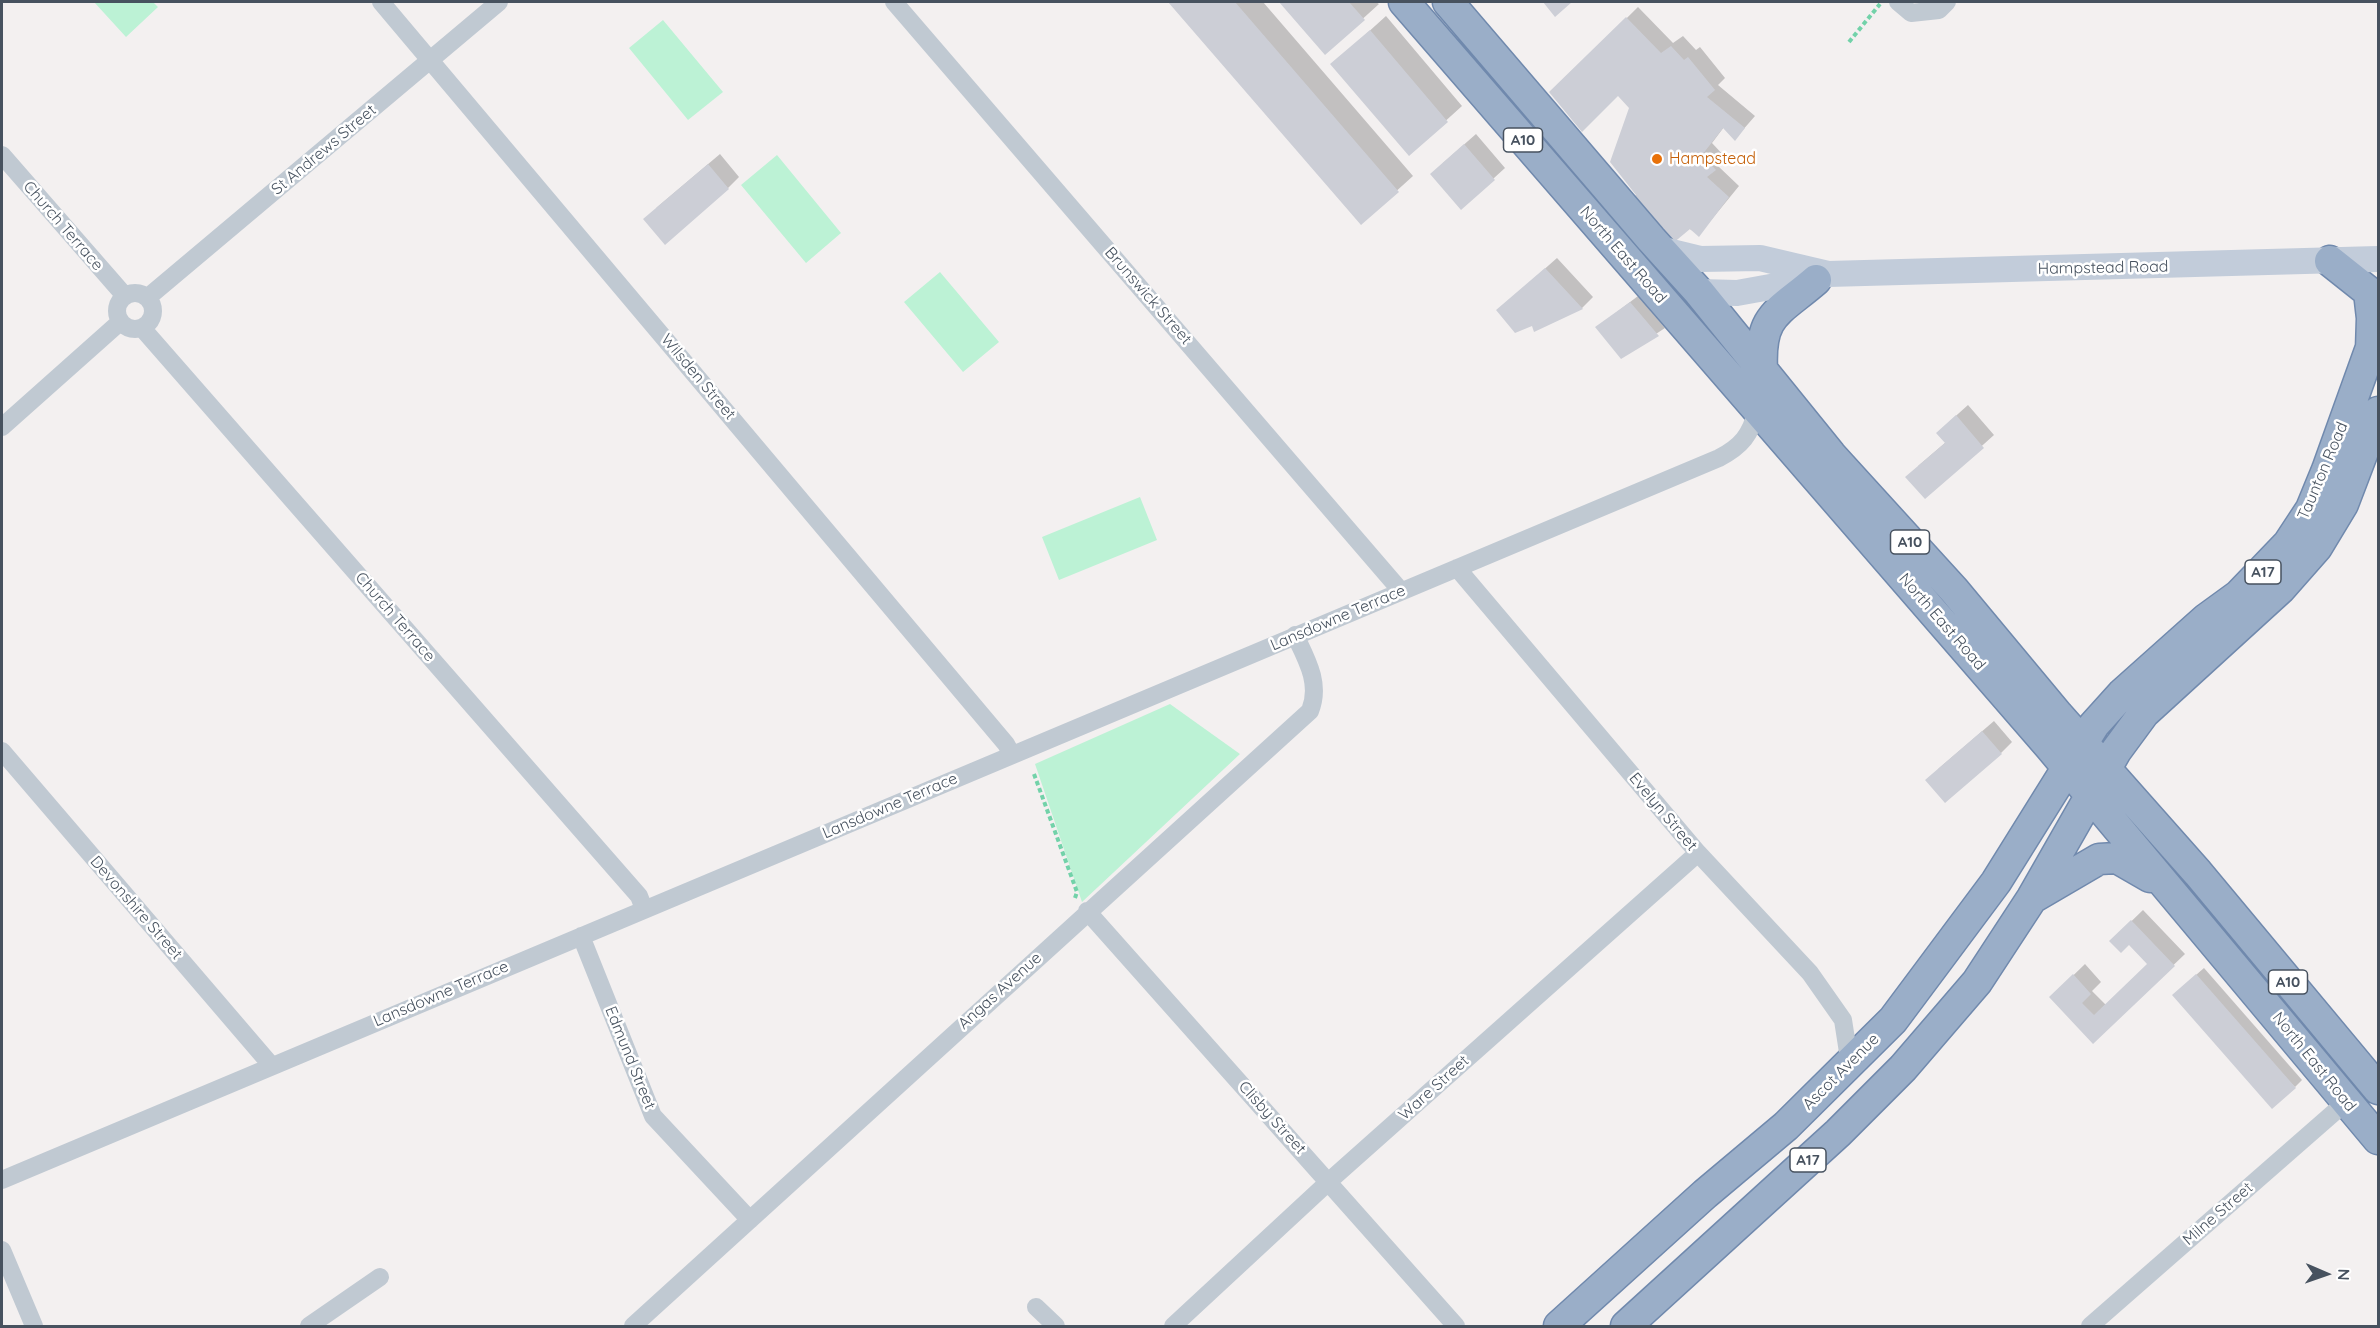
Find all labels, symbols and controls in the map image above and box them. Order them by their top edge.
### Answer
street label: St Andrews Street [268,101,380,199]
road number: A10 [1504,128,1543,152]
place label: Hampstead [1669,149,1756,169]
marker: Hampstead [1650,152,1664,166]
street label: Church Terrace [19,177,107,275]
street label: North East Road [1576,203,1670,307]
street label: Brunswick Street [1100,243,1196,349]
street label: Hampstead Road [2037,257,2169,279]
street label: Wilsden Street [657,330,739,424]
street label: Taunton Road [2294,419,2352,523]
road number: A10 [1890,530,1930,554]
road number: A17 [2245,560,2281,584]
street label: Church Terrace [351,568,439,666]
street label: North East Road [1895,570,1989,674]
street label: Lansdowne Terrace [1268,581,1408,655]
street label: Lansdowne Terrace [820,769,960,843]
street label: Evelyn Street [1625,769,1701,855]
street label: Devonshire Street [86,852,186,964]
street label: Angas Avenue [954,948,1046,1034]
street label: Lansdowne Terrace [371,957,511,1031]
road number: A10 [2268,970,2308,994]
street label: Edmund Street [601,1004,659,1112]
street label: North East Road [2268,1009,2360,1115]
street label: Ascot Avenue [1799,1030,1883,1114]
street label: Ware Street [1395,1051,1473,1125]
street label: Clisby Street [1234,1077,1310,1159]
road number: A17 [1790,1148,1826,1172]
street label: Milne Street [2179,1178,2257,1250]
north arrow [2296,1244,2356,1304]
text: N [2334,1268,2354,1281]

